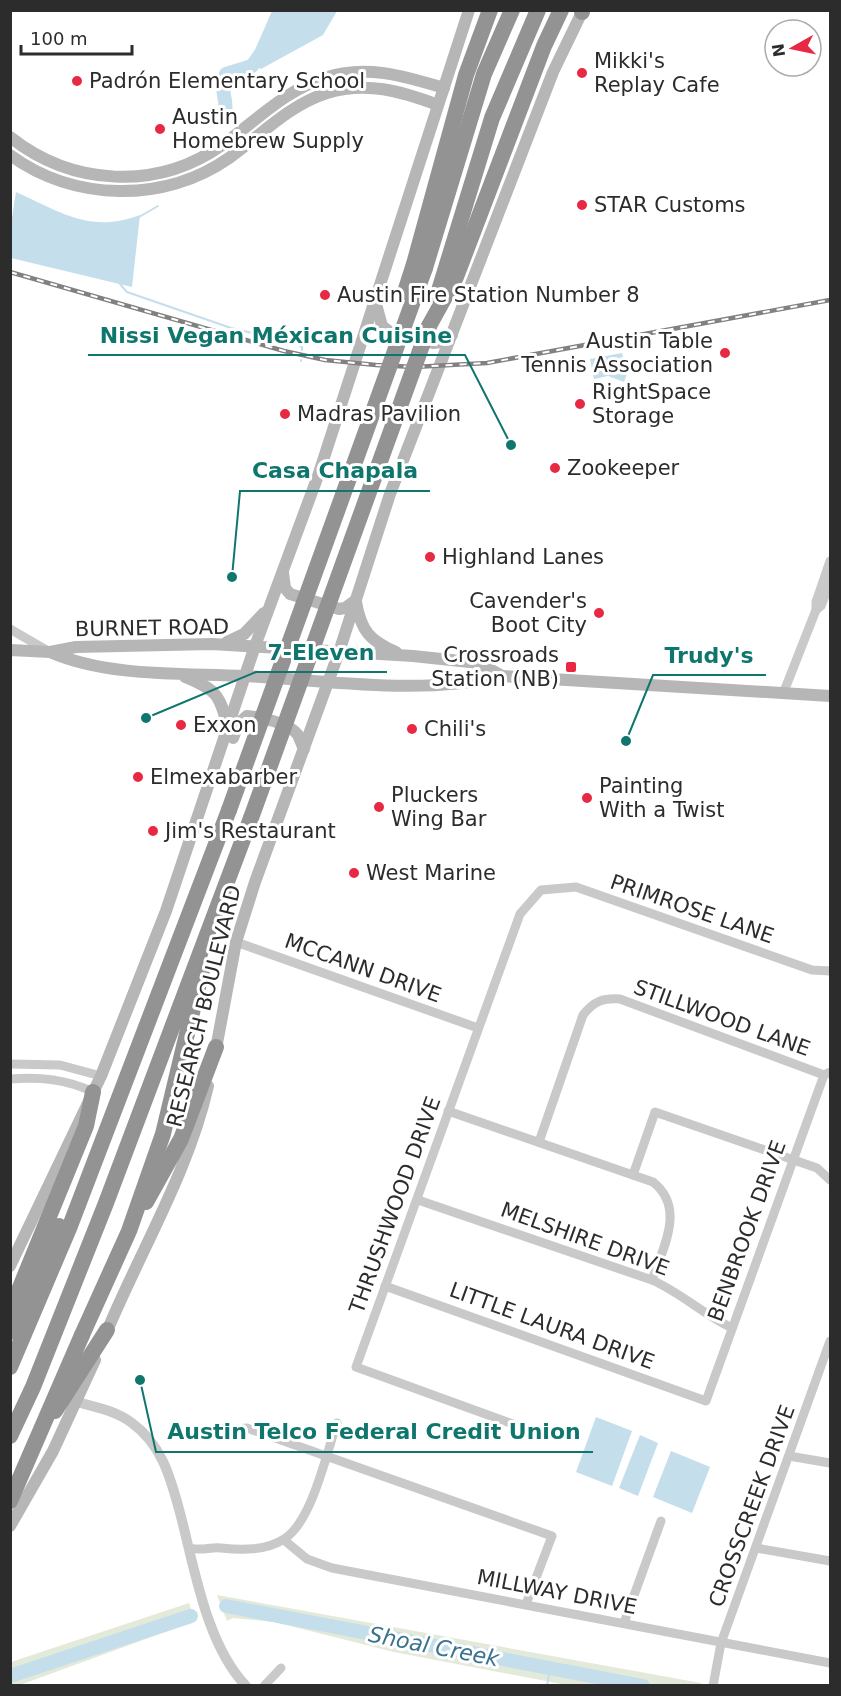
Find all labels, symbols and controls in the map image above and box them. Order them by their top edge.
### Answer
scale bar [21,18,132,56]
north arrow [763,18,823,78]
text: 100 m [30,28,88,49]
text: N [768,42,789,58]
place label: Mikki's Replay Cafe [594,49,720,97]
marker: Mikki's Replay Cafe [575,66,589,80]
place label: Padrón Elementary School [89,69,365,93]
marker: Padrón Elementary School [70,74,84,88]
place label: Austin Homebrew Supply [172,105,364,153]
marker: Austin Homebrew Supply [153,122,167,136]
place label: STAR Customs [594,193,746,217]
marker: STAR Customs [575,198,589,212]
place label: Austin Fire Station Number 8 [337,283,640,307]
marker: Austin Fire Station Number 8 [318,288,332,302]
callout: Nissi Vegan Méxican Cuisine [88,315,465,355]
text: Nissi Vegan Méxican Cuisine [100,323,452,348]
place label: Austin Table Tennis Association [520,329,713,377]
marker: Austin Table Tennis Association [718,346,732,360]
place label: RightSpace Storage [592,380,711,428]
marker: RightSpace Storage [573,397,587,411]
place label: Madras Pavilion [297,402,461,426]
marker: Madras Pavilion [278,407,292,421]
callout: Casa Chapala [240,451,430,491]
place label: Zookeeper [567,456,680,480]
text: Casa Chapala [252,458,418,483]
marker: Zookeeper [548,461,562,475]
place label: Highland Lanes [442,545,604,569]
marker: Highland Lanes [423,550,437,564]
place label: Cavender's Boot City [469,589,587,637]
marker: Cavender's Boot City [592,606,606,620]
street label: BURNET ROAD [75,615,229,641]
callout: 7-Eleven [256,632,387,672]
callout: Trudy's [653,635,766,675]
text: 7-Eleven [268,640,374,665]
place label: Crossroads Station (NB) [431,643,559,691]
text: Trudy's [664,643,754,668]
marker: Crossroads Station (NB) [564,660,578,674]
place label: Exxon [193,713,257,737]
place label: Chili's [424,717,486,741]
marker: Exxon [174,718,188,732]
marker: Chili's [405,722,419,736]
place label: Elmexabarber [150,765,297,789]
marker: Elmexabarber [131,770,145,784]
place label: Painting With a Twist [599,774,724,822]
place label: Pluckers Wing Bar [391,783,487,831]
marker: Painting With a Twist [580,791,594,805]
marker: Pluckers Wing Bar [372,800,386,814]
place label: Jim's Restaurant [163,819,336,843]
marker: Jim's Restaurant [146,824,160,838]
place label: West Marine [366,861,496,885]
marker: West Marine [347,866,361,880]
street label: PRIMROSE LANE [607,870,777,948]
street label: RESEARCH BOULEVARD [162,883,246,1129]
street label: MCCANN DRIVE [282,929,444,1007]
street label: STILLWOOD LANE [630,975,814,1061]
street label: THRUSHWOOD DRIVE [344,1093,445,1318]
street label: BENBROOK DRIVE [703,1137,791,1325]
street label: MELSHIRE DRIVE [497,1197,673,1281]
street label: LITTLE LAURA DRIVE [446,1278,658,1374]
street label: CROSSCREEK DRIVE [704,1402,800,1610]
callout: Austin Telco Federal Credit Union [156,1412,593,1452]
text: Austin Telco Federal Credit Union [167,1419,581,1444]
street label: MILLWAY DRIVE [475,1565,639,1619]
water label: Shoal Creek [367,1622,502,1672]

